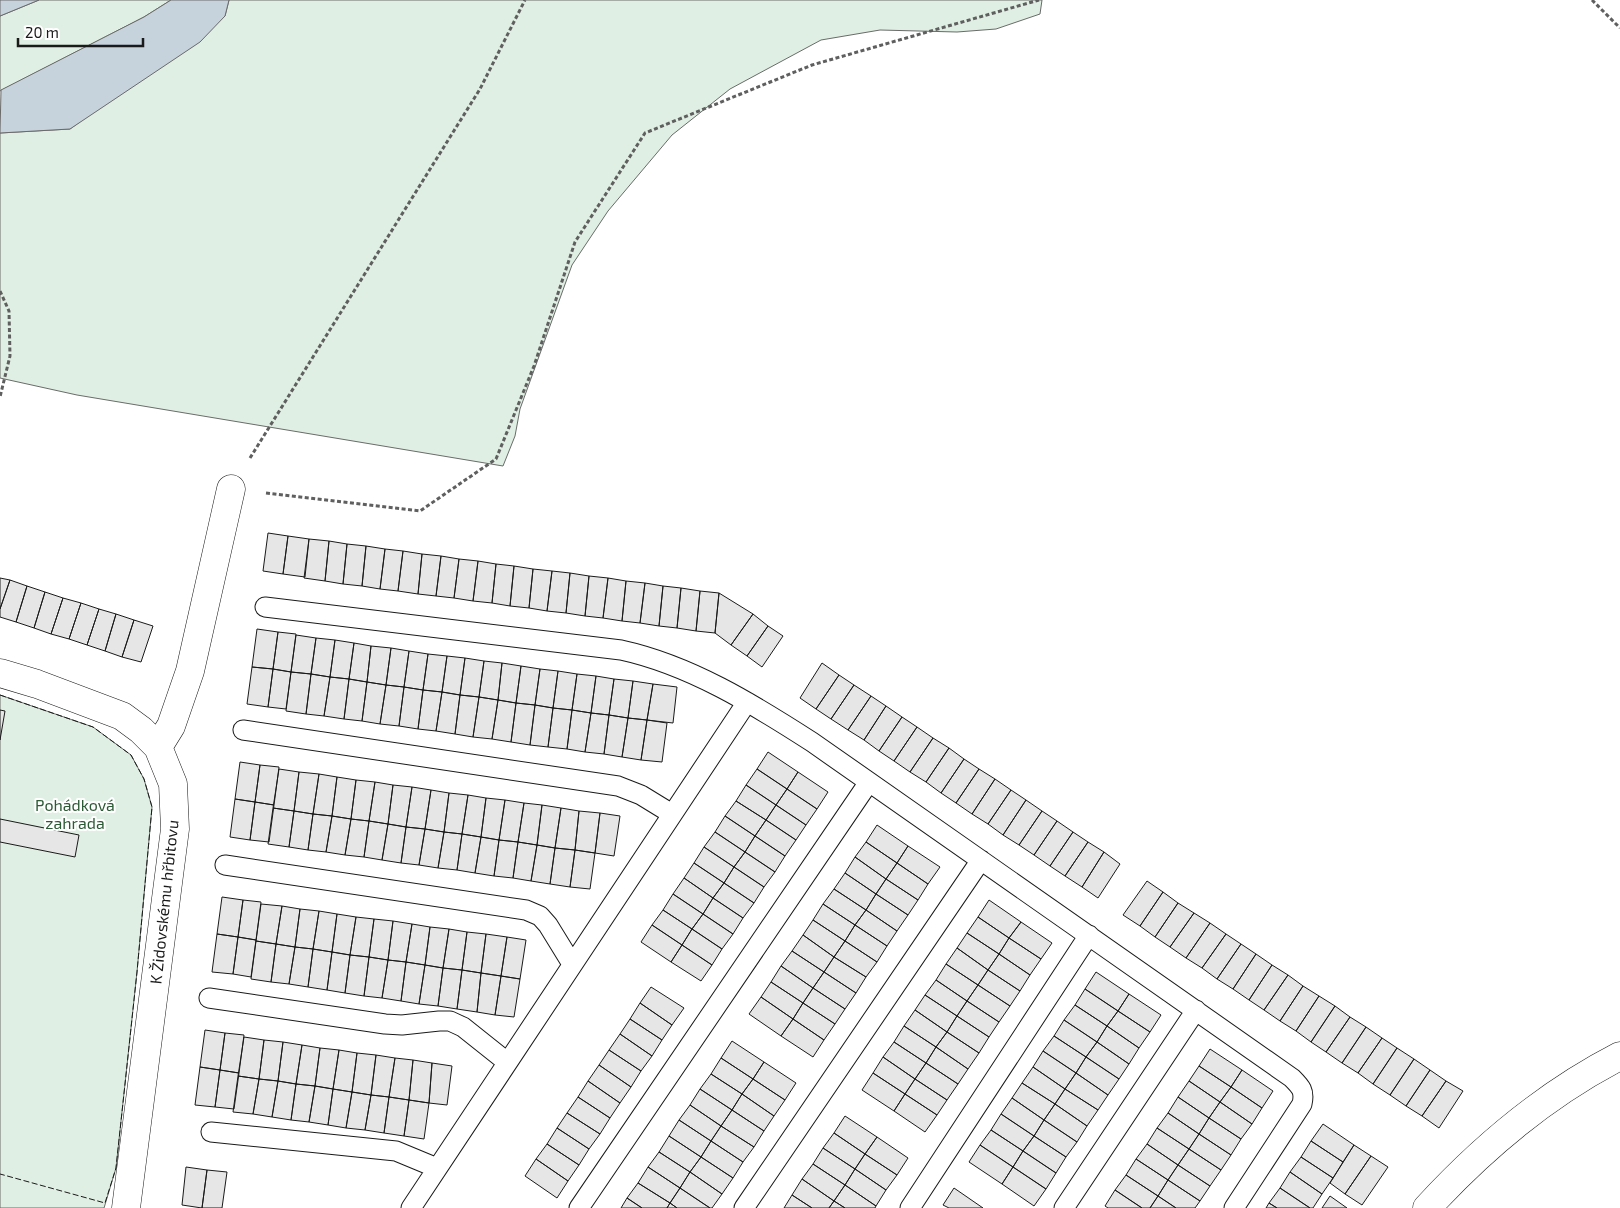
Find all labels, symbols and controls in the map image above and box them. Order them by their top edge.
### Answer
scale bar [18,15,142,47]
text: 20 m [25,23,59,41]
park label: Pohádková zahrada [35,795,115,832]
street label: K Židovskému hřbitovu [145,819,182,985]

